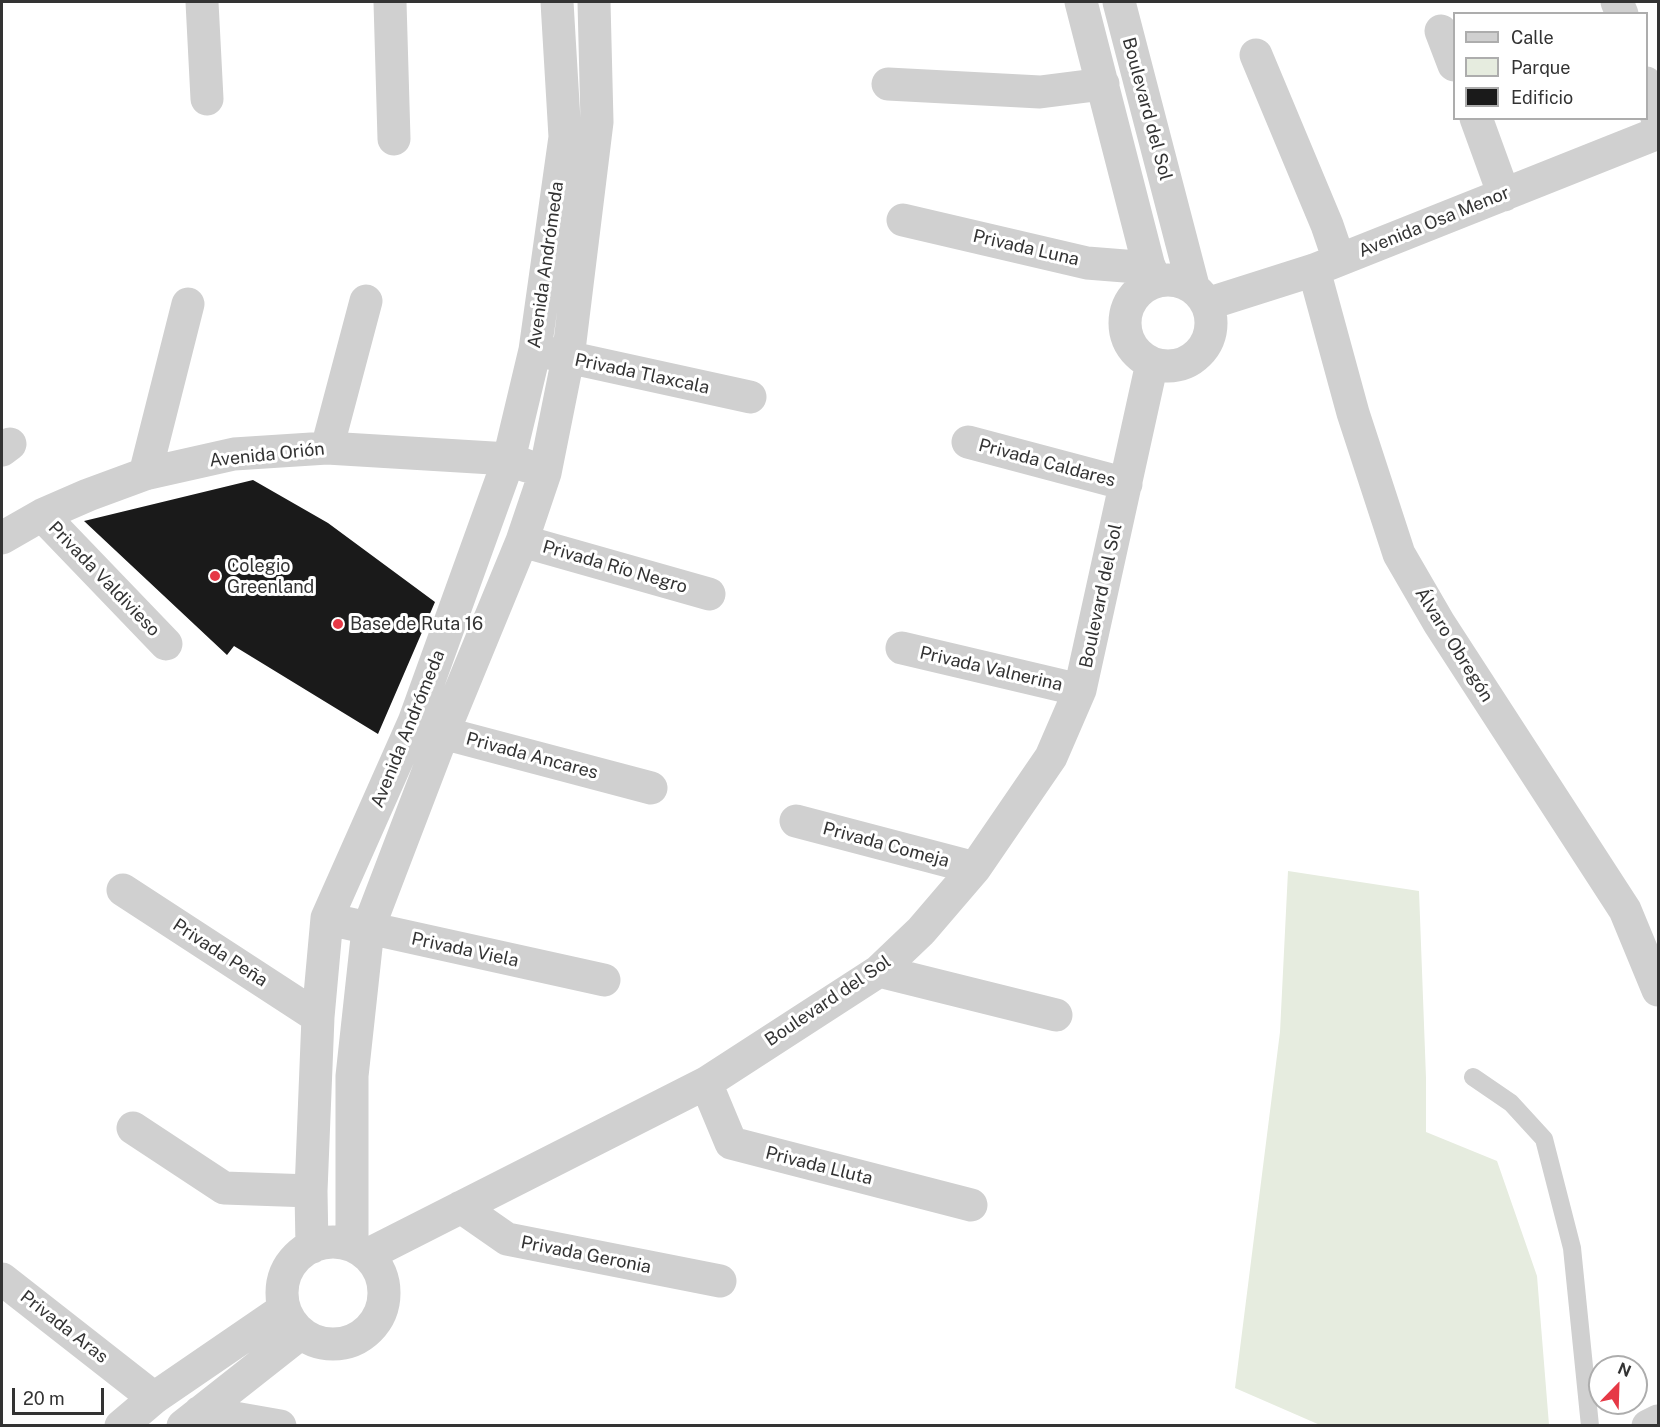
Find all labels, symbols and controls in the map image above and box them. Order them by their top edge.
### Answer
legend [1453,12,1648,120]
text: Calle [1511,27,1554,48]
street label: Boulevard del Sol [1118,35,1176,183]
text: Parque [1511,57,1571,78]
text: Edificio [1511,87,1573,108]
street label: Avenida Andrómeda [524,180,568,350]
street label: Avenida Osa Menor [1355,182,1513,262]
street label: Privada Luna [971,225,1081,271]
street label: Privada Tlaxcala [573,349,711,399]
street label: Privada Caldares [976,434,1118,492]
street label: Avenida Orión [208,438,326,472]
street label: Privada Valdivieso [44,517,164,641]
street label: Boulevard del Sol [1075,522,1127,670]
street label: Privada Río Negro [540,536,690,598]
place label: Colegio Greenland [227,555,314,598]
marker: Colegio Greenland [208,569,222,583]
street label: Álvaro Obregón [1410,584,1498,706]
place label: Base de Ruta 16 [350,613,483,635]
marker: Base de Ruta 16 [331,617,345,631]
street label: Privada Valnerina [917,642,1065,696]
street label: Avenida Andrómeda [366,647,450,811]
street label: Privada Ancares [464,728,600,784]
street label: Privada Comeja [821,818,951,872]
street label: Privada Peña [169,914,271,992]
street label: Privada Viela [409,928,521,972]
street label: Boulevard del Sol [761,951,895,1051]
street label: Privada Lluta [763,1142,875,1190]
street label: Privada Geronia [519,1232,653,1278]
street label: Privada Aras [16,1286,112,1368]
north arrow [1588,1355,1648,1415]
text: N [1615,1359,1634,1381]
scale bar [15,1376,106,1414]
text: 20 m [23,1388,65,1409]

